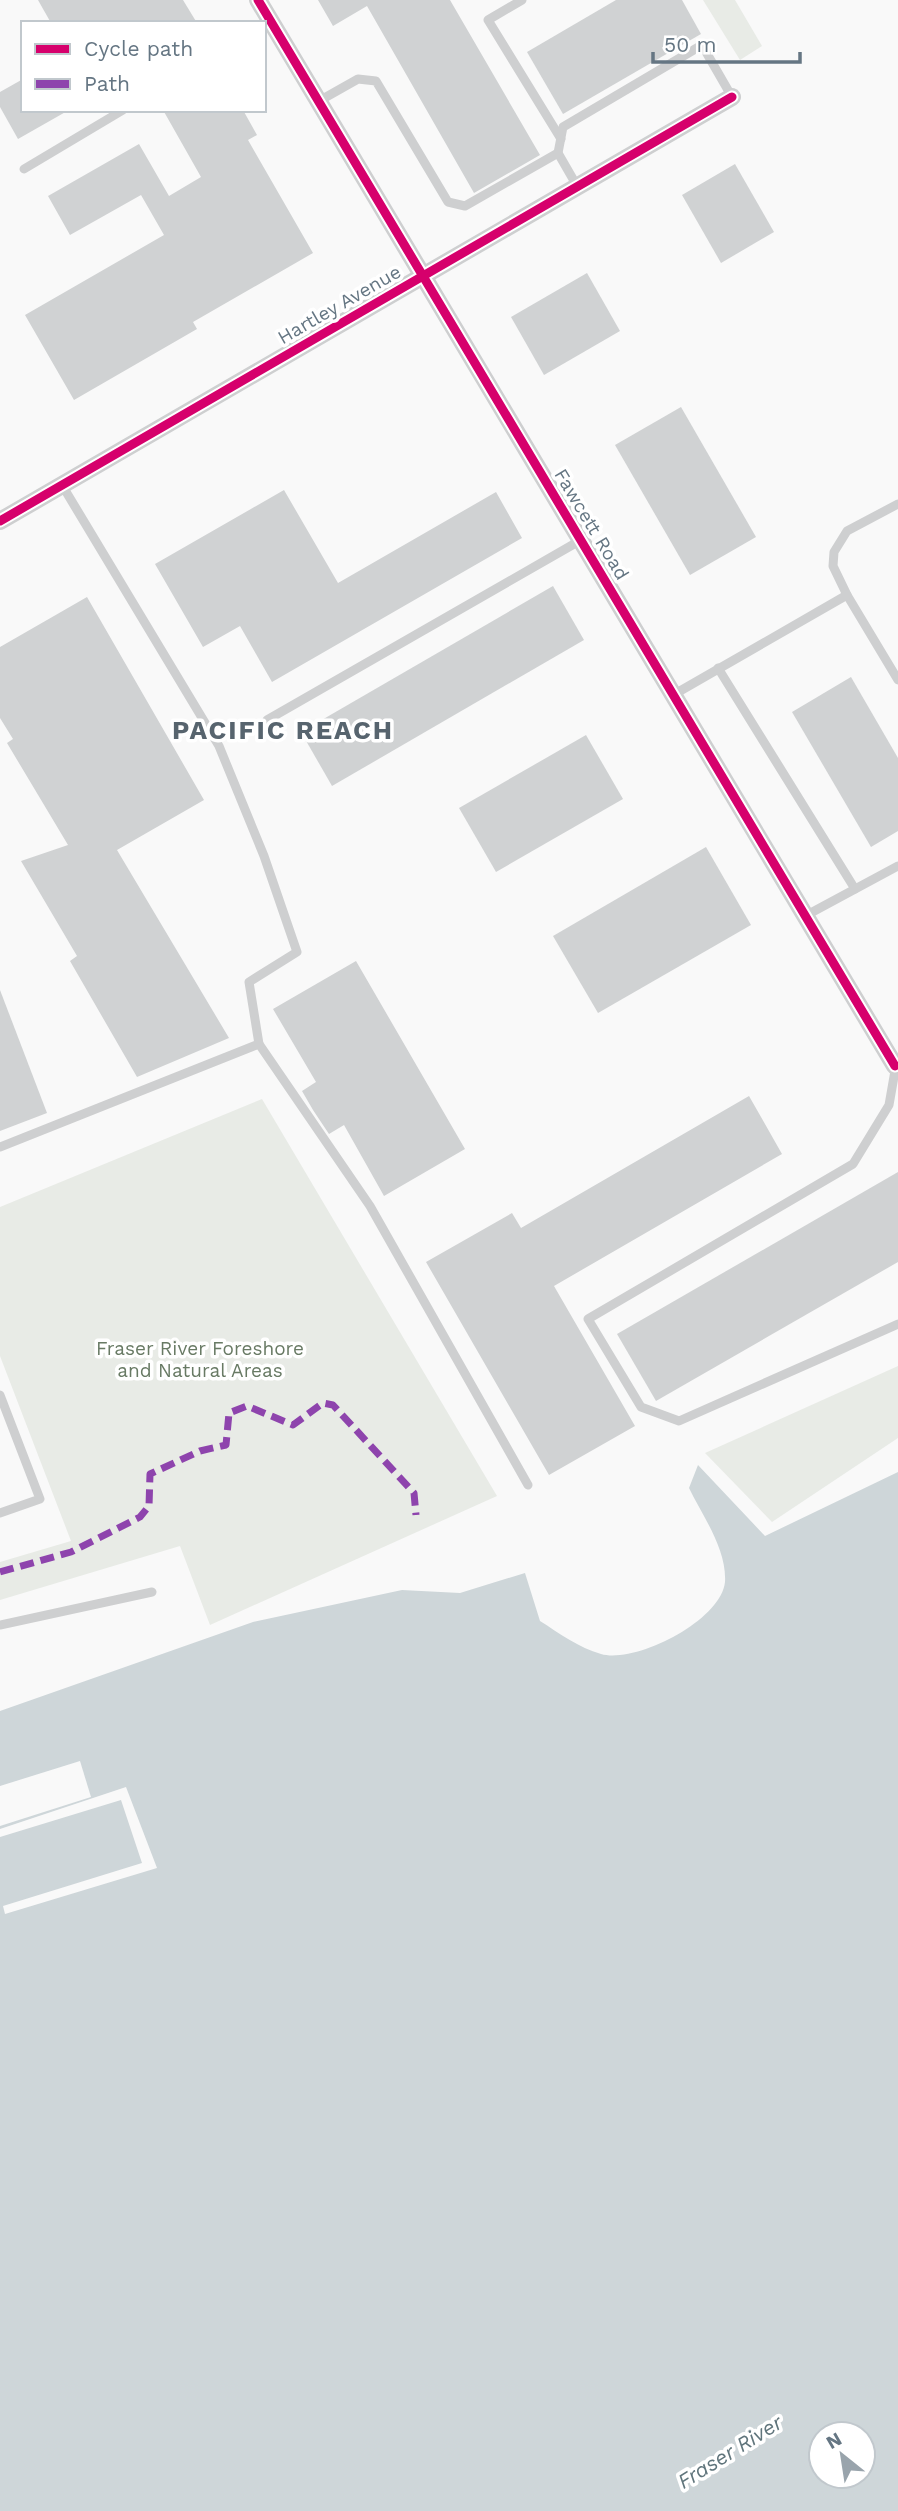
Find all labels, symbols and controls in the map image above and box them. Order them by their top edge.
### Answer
legend [21,21,266,112]
scale bar [653,21,800,65]
text: 50 m [664,32,716,57]
text: Cycle path [84,36,193,61]
text: Path [84,71,130,96]
street label: Hartley Avenue [274,260,405,349]
street label: Fawcett Road [549,464,634,584]
district label: PACIFIC REACH [172,715,394,745]
park label: Fraser River Foreshore and Natural Areas [96,1337,304,1382]
water label: Fraser River [673,2409,788,2494]
north arrow [807,2420,877,2490]
text: N [822,2427,846,2454]

